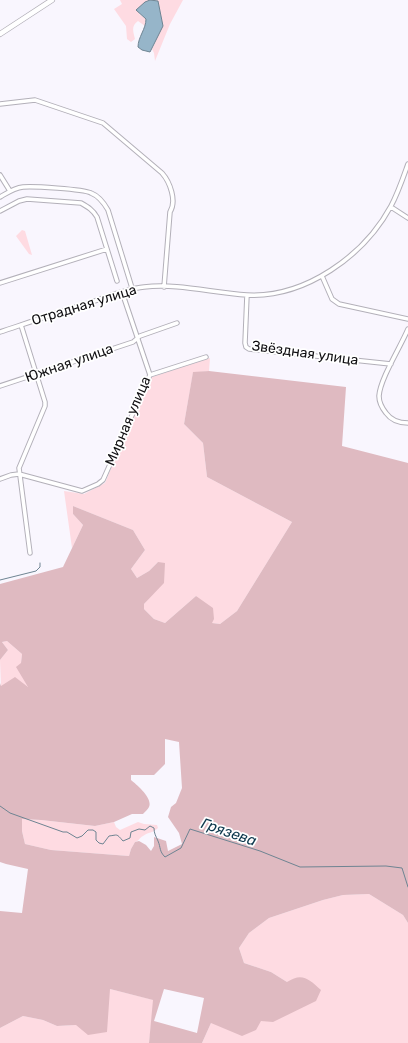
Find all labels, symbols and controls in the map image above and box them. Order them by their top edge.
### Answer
street label: Отрадная улица [30,281,138,329]
street label: Звёздная улица [251,337,359,369]
street label: Южная улица [23,340,115,386]
street label: Мирная улица [102,374,154,468]
water label: Грязева [199,814,259,850]

